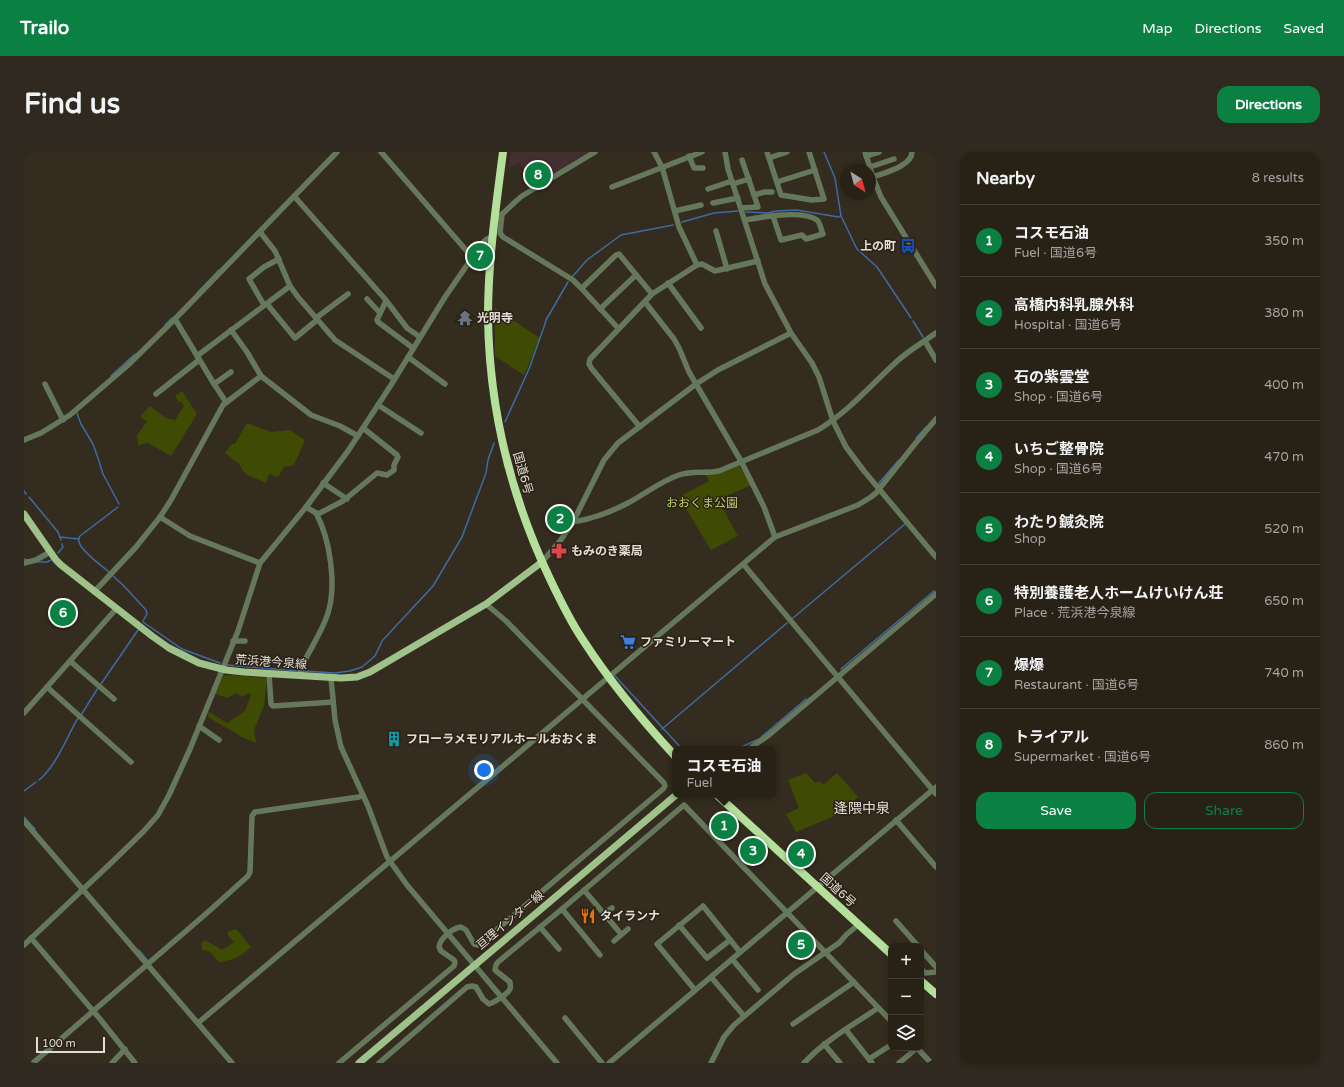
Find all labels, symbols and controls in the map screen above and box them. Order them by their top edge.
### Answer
text: Trailo [20,17,69,39]
text: Map [1142,20,1173,37]
text: Directions [1195,20,1262,37]
text: Saved [1284,20,1324,37]
button: Directions [1217,86,1320,123]
text: Find us [24,87,120,121]
pin: 8 [525,160,551,190]
north arrow [840,164,876,200]
text: Nearby [976,168,1035,189]
text: 8 results [1252,170,1304,186]
text: コスモ石油 [1014,224,1089,242]
text: 1 [985,233,993,249]
text: 350 m [1264,233,1304,249]
bus stop icon: 上の町 [899,237,917,255]
place label: 上の町 [860,239,896,253]
pin: 7 [467,241,493,271]
text: Fuel · 国道6号 [1014,245,1097,261]
text: 高橋内科乳腺外科 [1014,296,1134,314]
text: 2 [985,305,993,321]
text: 380 m [1264,305,1304,321]
temple icon: 光明寺 [456,309,474,327]
place label: 光明寺 [477,311,513,325]
text: Hospital · 国道6号 [1014,317,1122,333]
text: 石の紫雲堂 [1014,368,1089,386]
text: 3 [985,377,993,393]
text: 400 m [1264,377,1304,393]
text: Shop · 国道6号 [1014,389,1103,405]
text: いちご整骨院 [1014,440,1104,458]
text: 4 [985,449,993,465]
text: 470 m [1264,449,1304,465]
street label: 国道6号 [510,450,536,496]
text: Shop · 国道6号 [1014,461,1103,477]
park label: おおくま公園 [666,496,738,510]
pin: 2 [547,504,573,534]
text: わたり鍼灸院 [1014,513,1104,531]
text: 5 [985,521,993,537]
text: 520 m [1264,521,1304,537]
text: Shop [1014,531,1046,547]
pharmacy icon: もみのき薬局 [550,542,568,560]
place label: もみのき薬局 [571,544,643,558]
text: 特別養護老人ホームけいけん荘 [1014,584,1224,602]
text: 6 [985,593,993,609]
text: 650 m [1264,593,1304,609]
pin: 6 [50,598,76,628]
text: Place · 荒浜港今泉線 [1014,605,1136,621]
supermarket icon: ファミリーマート [619,633,637,651]
place label: ファミリーマート [640,635,736,649]
street label: 荒浜港今泉線 [235,653,307,671]
text: 爆爆 [1014,656,1044,674]
text: 7 [985,665,993,681]
text: 740 m [1264,665,1304,681]
text: Restaurant · 国道6号 [1014,677,1139,693]
text: トライアル [1014,728,1089,746]
building icon: フローラメモリアルホールおおくま [385,730,403,748]
place label: フローラメモリアルホールおおくま [406,732,598,746]
text: 8 [985,737,993,753]
text: 860 m [1264,737,1304,753]
popup [672,746,776,798]
text: Supermarket · 国道6号 [1014,749,1151,765]
text: コスモ石油 [686,757,762,775]
your location [474,760,494,780]
text: Fuel [686,775,712,791]
button: Save [976,792,1136,829]
button: Share [1144,792,1304,829]
district label: 逢隈中泉 [834,800,890,817]
pin: 1 [711,811,737,841]
pin: 3 [740,836,766,866]
pin: 4 [788,839,814,869]
street label: 国道6号 [817,870,859,910]
street label: 亘理インター線 [473,888,547,952]
restaurant icon: タイランナ [579,907,597,925]
place label: タイランナ [600,909,660,923]
pin: 5 [788,930,814,960]
map controls [888,943,924,1051]
button: + [888,943,924,979]
button: − [888,979,924,1015]
button: layers [888,1015,924,1051]
scale bar [36,1035,105,1054]
text: 100 m [42,1037,76,1050]

